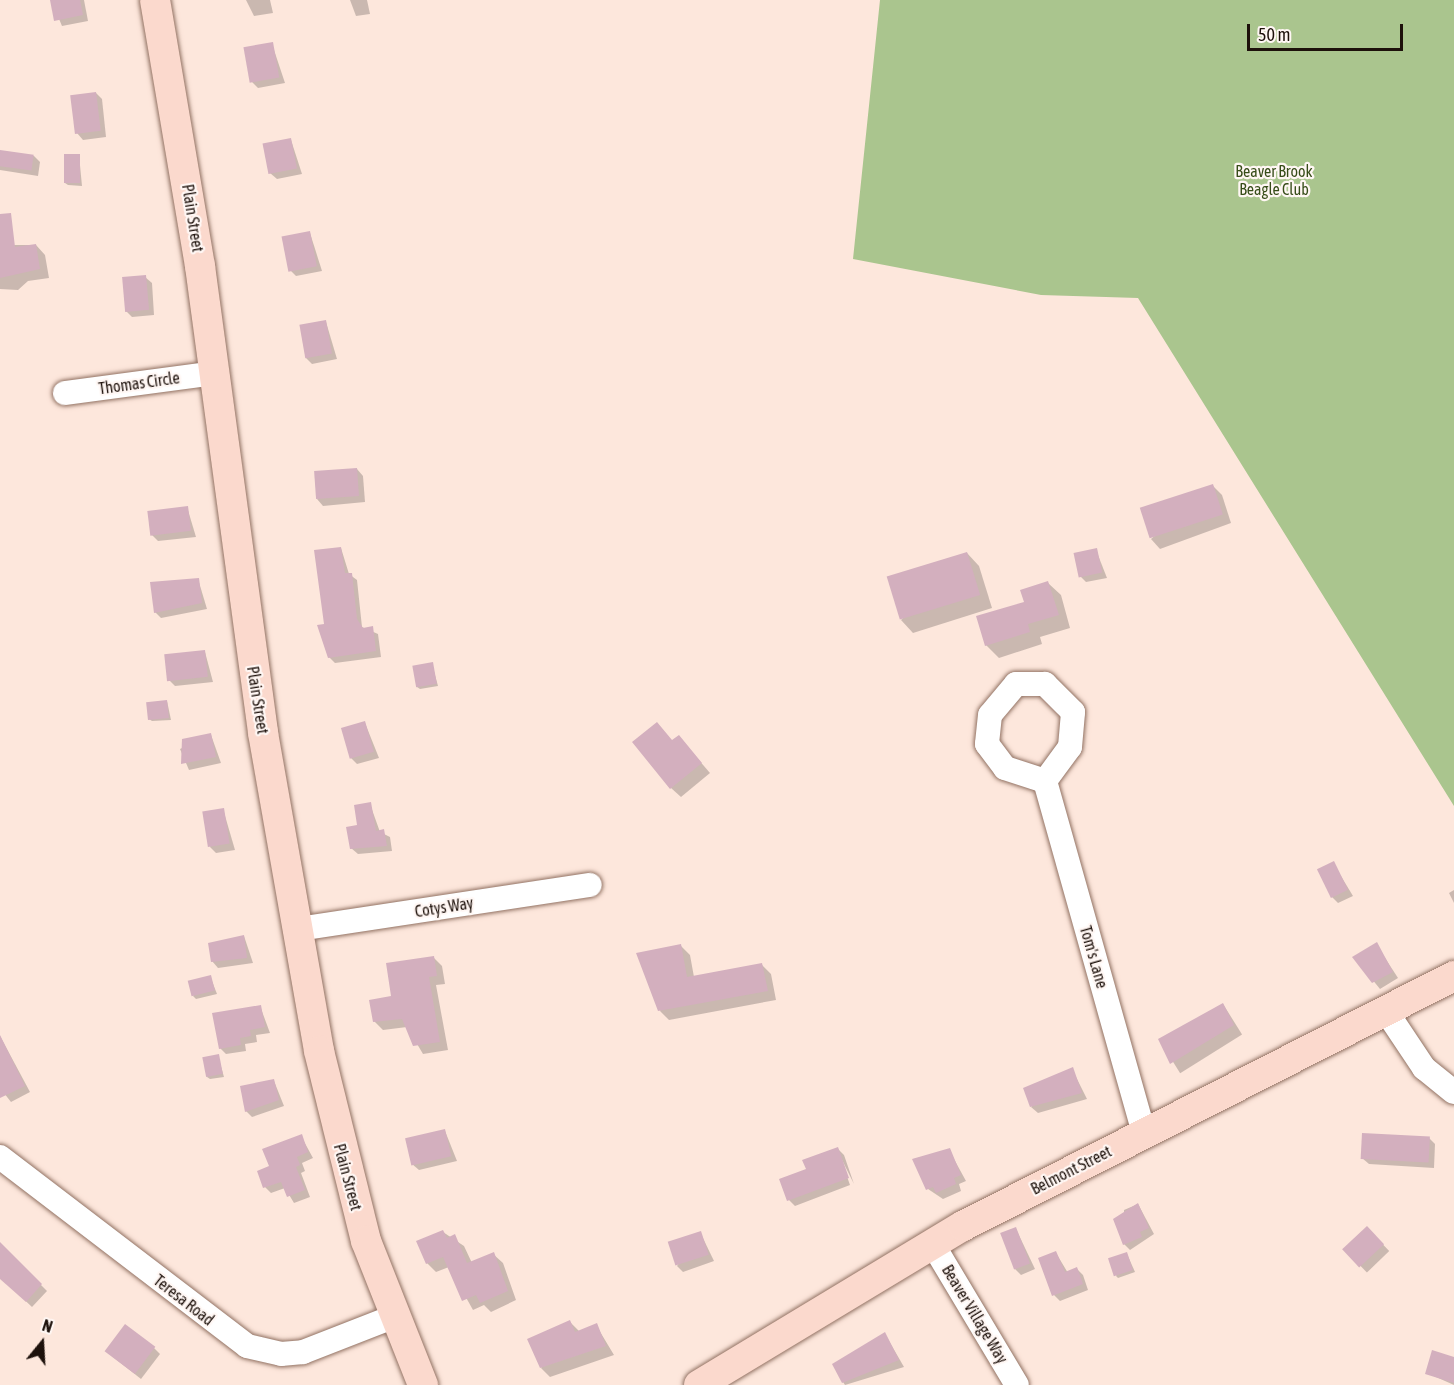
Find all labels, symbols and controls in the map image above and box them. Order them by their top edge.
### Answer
scale bar [1250,12,1406,50]
text: 50 m [1258,24,1290,45]
park label: Beaver Brook Beagle Club [1235,161,1313,199]
street label: Plain Street [178,183,208,253]
street label: Thomas Circle [97,368,181,398]
street label: Plain Street [243,665,273,735]
street label: Cotys Way [413,893,475,921]
street label: Tom's Lane [1076,924,1112,990]
street label: Plain Street [330,1142,366,1212]
street label: Belmont Street [1028,1142,1114,1198]
street label: Beaver Village Way [938,1261,1012,1367]
street label: Teresa Road [150,1271,218,1329]
north arrow [12,1313,72,1373]
text: N [40,1316,55,1336]

